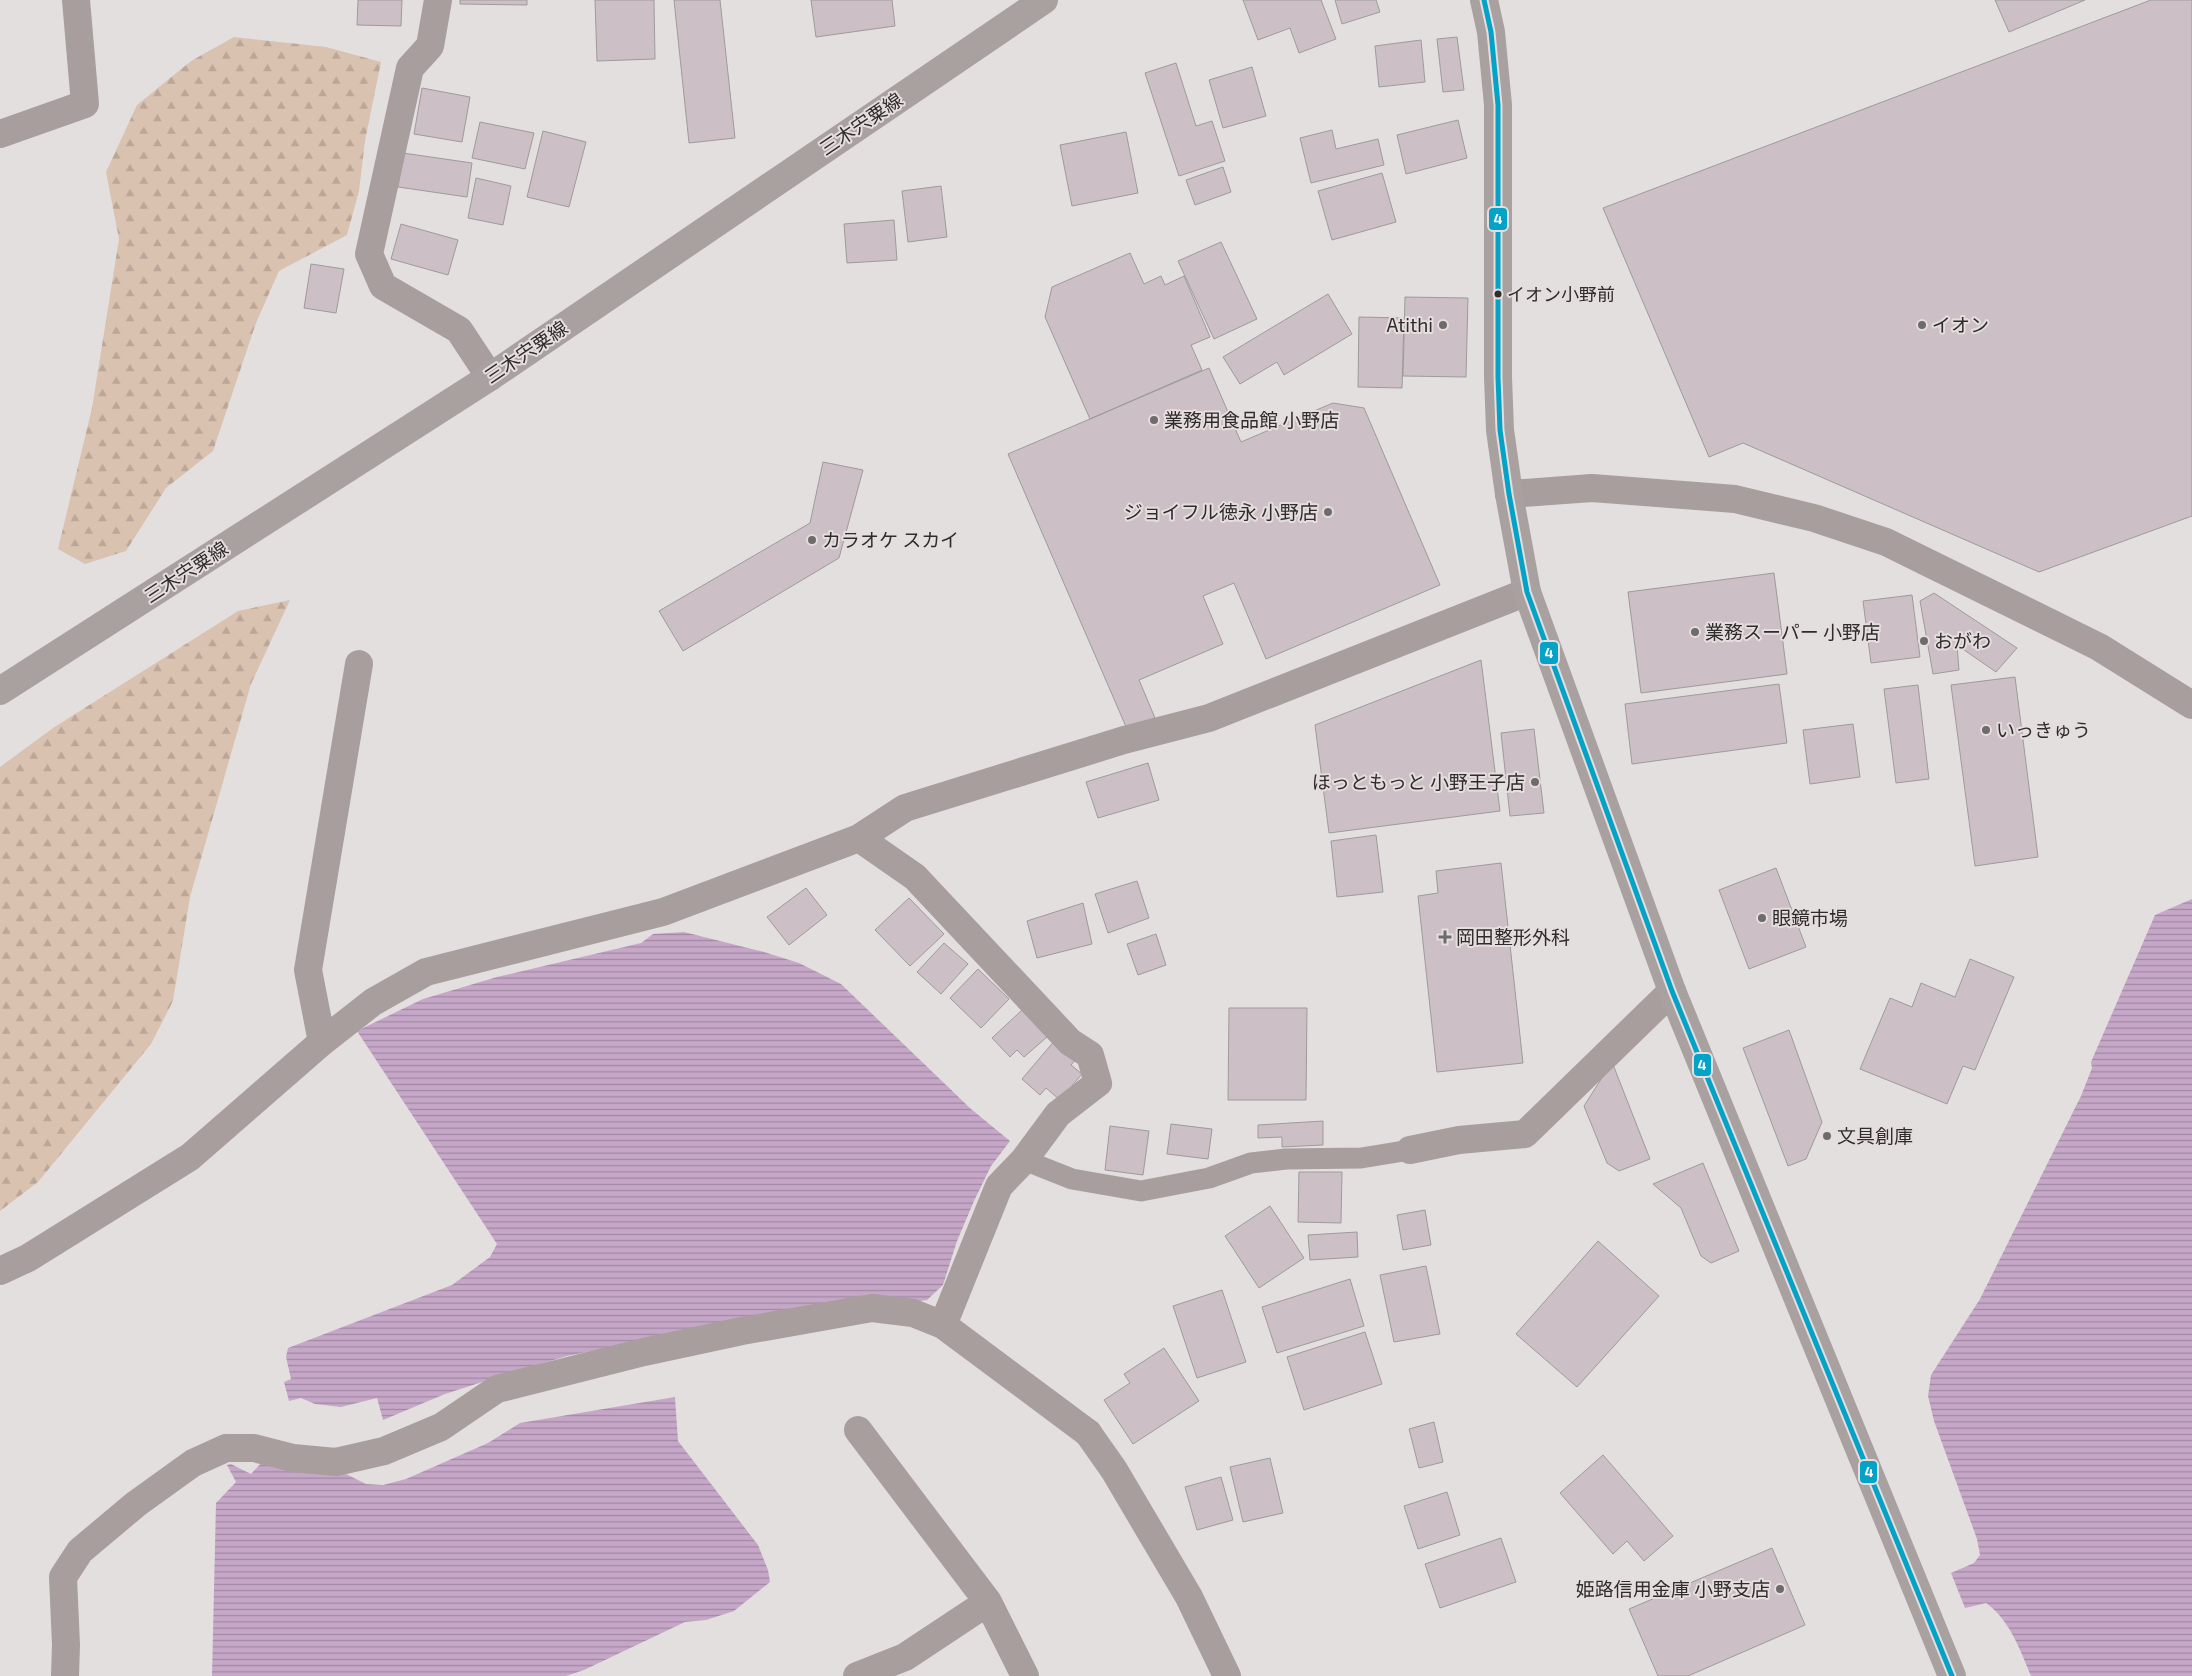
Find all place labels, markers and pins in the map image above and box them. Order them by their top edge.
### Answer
place label: イオン小野前 [1507,283,1615,305]
marker: イオン小野前 [1493,289,1503,299]
place label: Atithi [1386,313,1433,336]
place label: イオン [1932,313,1989,336]
marker: Atithi [1437,319,1449,331]
marker: イオン [1916,319,1928,331]
place label: 業務用食品館 小野店 [1164,408,1339,431]
marker: 業務用食品館 小野店 [1148,414,1160,426]
place label: ジョイフル徳永 小野店 [1124,500,1318,523]
marker: ジョイフル徳永 小野店 [1322,506,1334,518]
place label: カラオケ スカイ [822,528,959,551]
marker: カラオケ スカイ [806,534,818,546]
place label: 業務スーパー 小野店 [1705,620,1880,643]
marker: 業務スーパー 小野店 [1689,626,1701,638]
place label: おがわ [1934,629,1991,652]
marker: おがわ [1918,635,1930,647]
place label: いっきゅう [1996,718,2091,741]
marker: いっきゅう [1980,724,1992,736]
place label: ほっともっと 小野王子店 [1312,770,1525,793]
marker: ほっともっと 小野王子店 [1529,776,1541,788]
place label: 眼鏡市場 [1772,906,1848,929]
marker: 眼鏡市場 [1756,912,1768,924]
place label: 岡田整形外科 [1456,925,1570,948]
marker: 岡田整形外科 [1438,930,1452,944]
place label: 文具創庫 [1837,1124,1913,1147]
marker: 文具創庫 [1821,1130,1833,1142]
place label: 姫路信用金庫 小野支店 [1576,1577,1770,1600]
marker: 姫路信用金庫 小野支店 [1774,1583,1786,1595]

